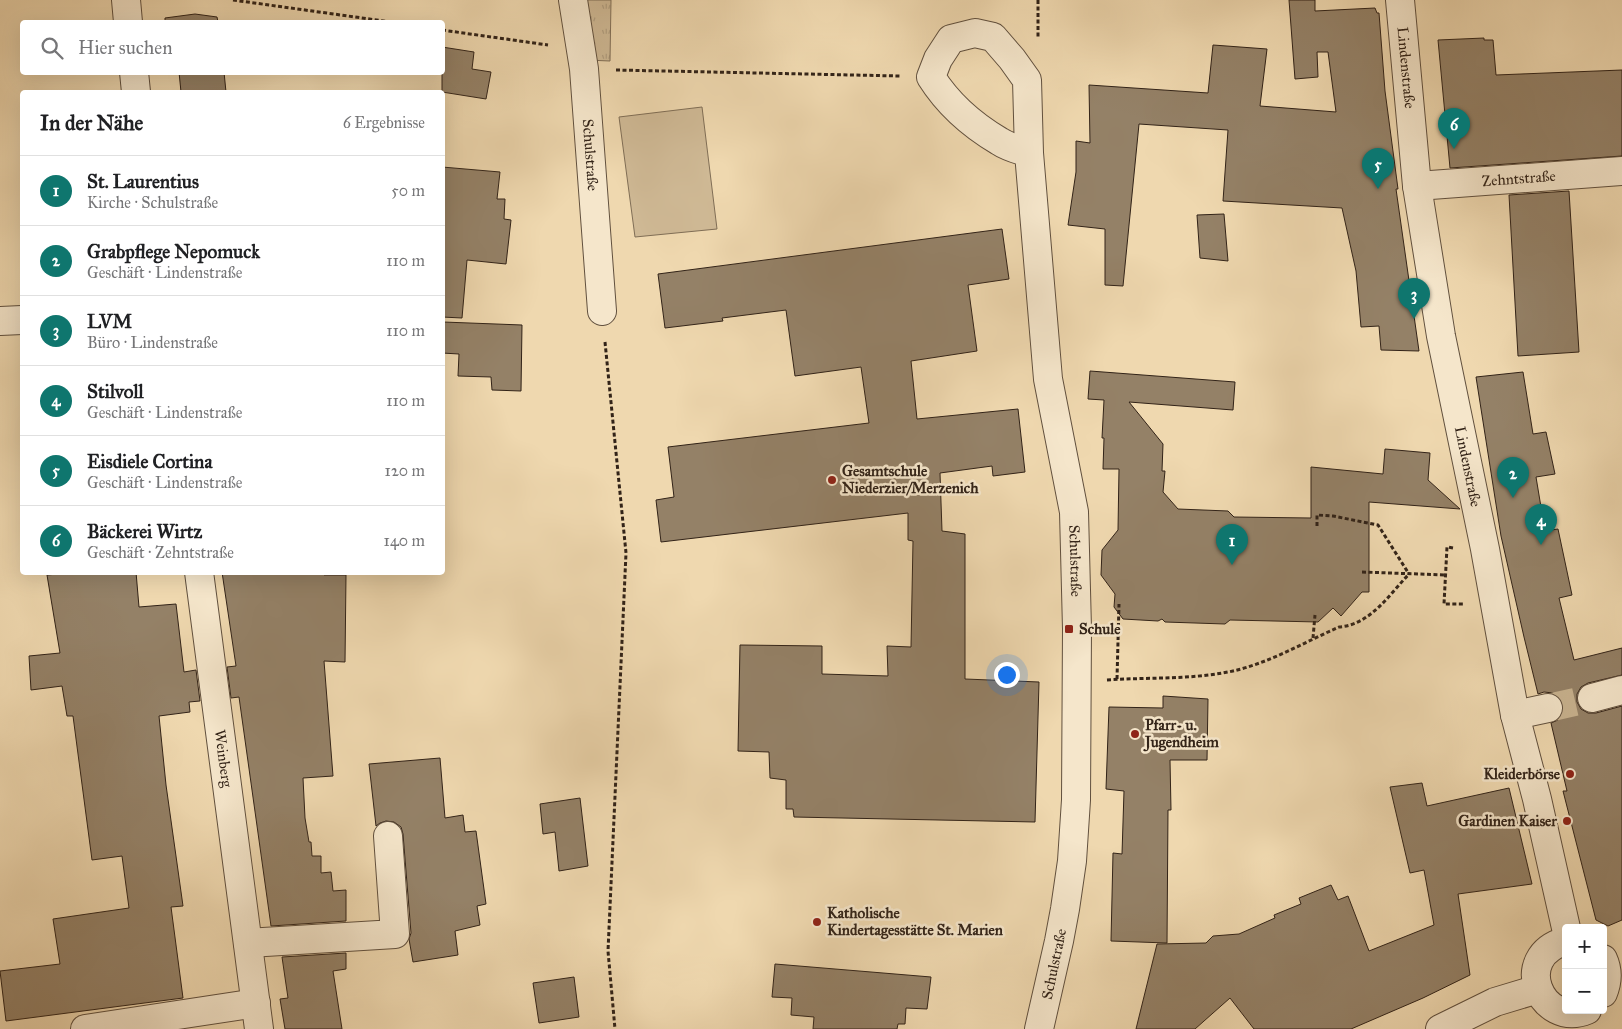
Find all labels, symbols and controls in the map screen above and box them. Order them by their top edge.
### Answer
search box [20,20,445,75]
street label: Lindenstraße [1393,26,1419,109]
icon: search [38,34,66,62]
text: Hier suchen [78,36,172,59]
pin: 6 [1438,108,1470,149]
text: In der Nähe [40,110,143,136]
text: 6 Ergebnisse [343,113,425,132]
street label: Schulstraße [579,118,602,191]
pin: 5 [1362,148,1394,189]
street label: Zehntstraße [1481,167,1556,190]
text: St. Laurentius [87,170,199,193]
text: 1 [53,181,59,200]
text: 50 m [391,181,425,200]
text: Kirche · Schulstraße [87,193,218,212]
text: Grabpflege Nepomuck [87,240,260,263]
text: 2 [52,251,60,270]
text: 110 m [386,251,425,270]
text: Geschäft · Lindenstraße [87,263,242,282]
pin: 3 [1398,278,1430,319]
text: LVM [87,310,132,333]
text: 3 [53,321,59,340]
text: 110 m [386,321,425,340]
text: Büro · Lindenstraße [87,333,218,352]
text: Stilvoll [87,380,144,403]
text: 4 [52,391,60,410]
text: 110 m [386,391,425,410]
text: Geschäft · Lindenstraße [87,403,242,422]
street label: Lindenstraße [1451,425,1485,509]
text: Eisdiele Cortina [87,450,212,473]
pin: 2 [1497,457,1529,498]
text: 5 [52,461,60,480]
text: 120 m [385,461,425,480]
place label: Gesamtschule Niederzier/Merzenich [842,462,979,497]
text: Geschäft · Lindenstraße [87,473,242,492]
marker: Gesamtschule Niederzier/Merzenich [826,474,838,486]
pin: 4 [1525,504,1557,545]
text: Bäckerei Wirtz [87,520,202,543]
pin: 1 [1216,524,1248,565]
street label: Schulstraße [1065,525,1085,597]
text: 6 [52,531,60,550]
text: 140 m [384,531,425,550]
text: Geschäft · Zehntstraße [87,543,234,562]
place label: Schule [1079,620,1121,638]
marker: Schule [1063,623,1075,635]
your location [994,662,1020,688]
place label: Pfarr- u. Jugendheim [1143,716,1219,752]
street label: Weinberg [211,728,236,789]
marker: Pfarr- u. Jugendheim [1129,728,1141,740]
place label: Kleiderbörse [1483,765,1561,783]
marker: Kleiderbörse [1564,768,1576,780]
place label: Gardinen Kaiser [1458,812,1557,830]
marker: Gardinen Kaiser [1561,815,1573,827]
place label: Katholische Kindertagesstätte St. Marien [827,904,1004,940]
marker: Katholische Kindertagesstätte St. Marien [811,916,823,928]
map controls [1562,924,1607,1014]
button: + [1562,924,1607,969]
street label: Schulstraße [1038,927,1070,1001]
button: − [1562,969,1607,1014]

